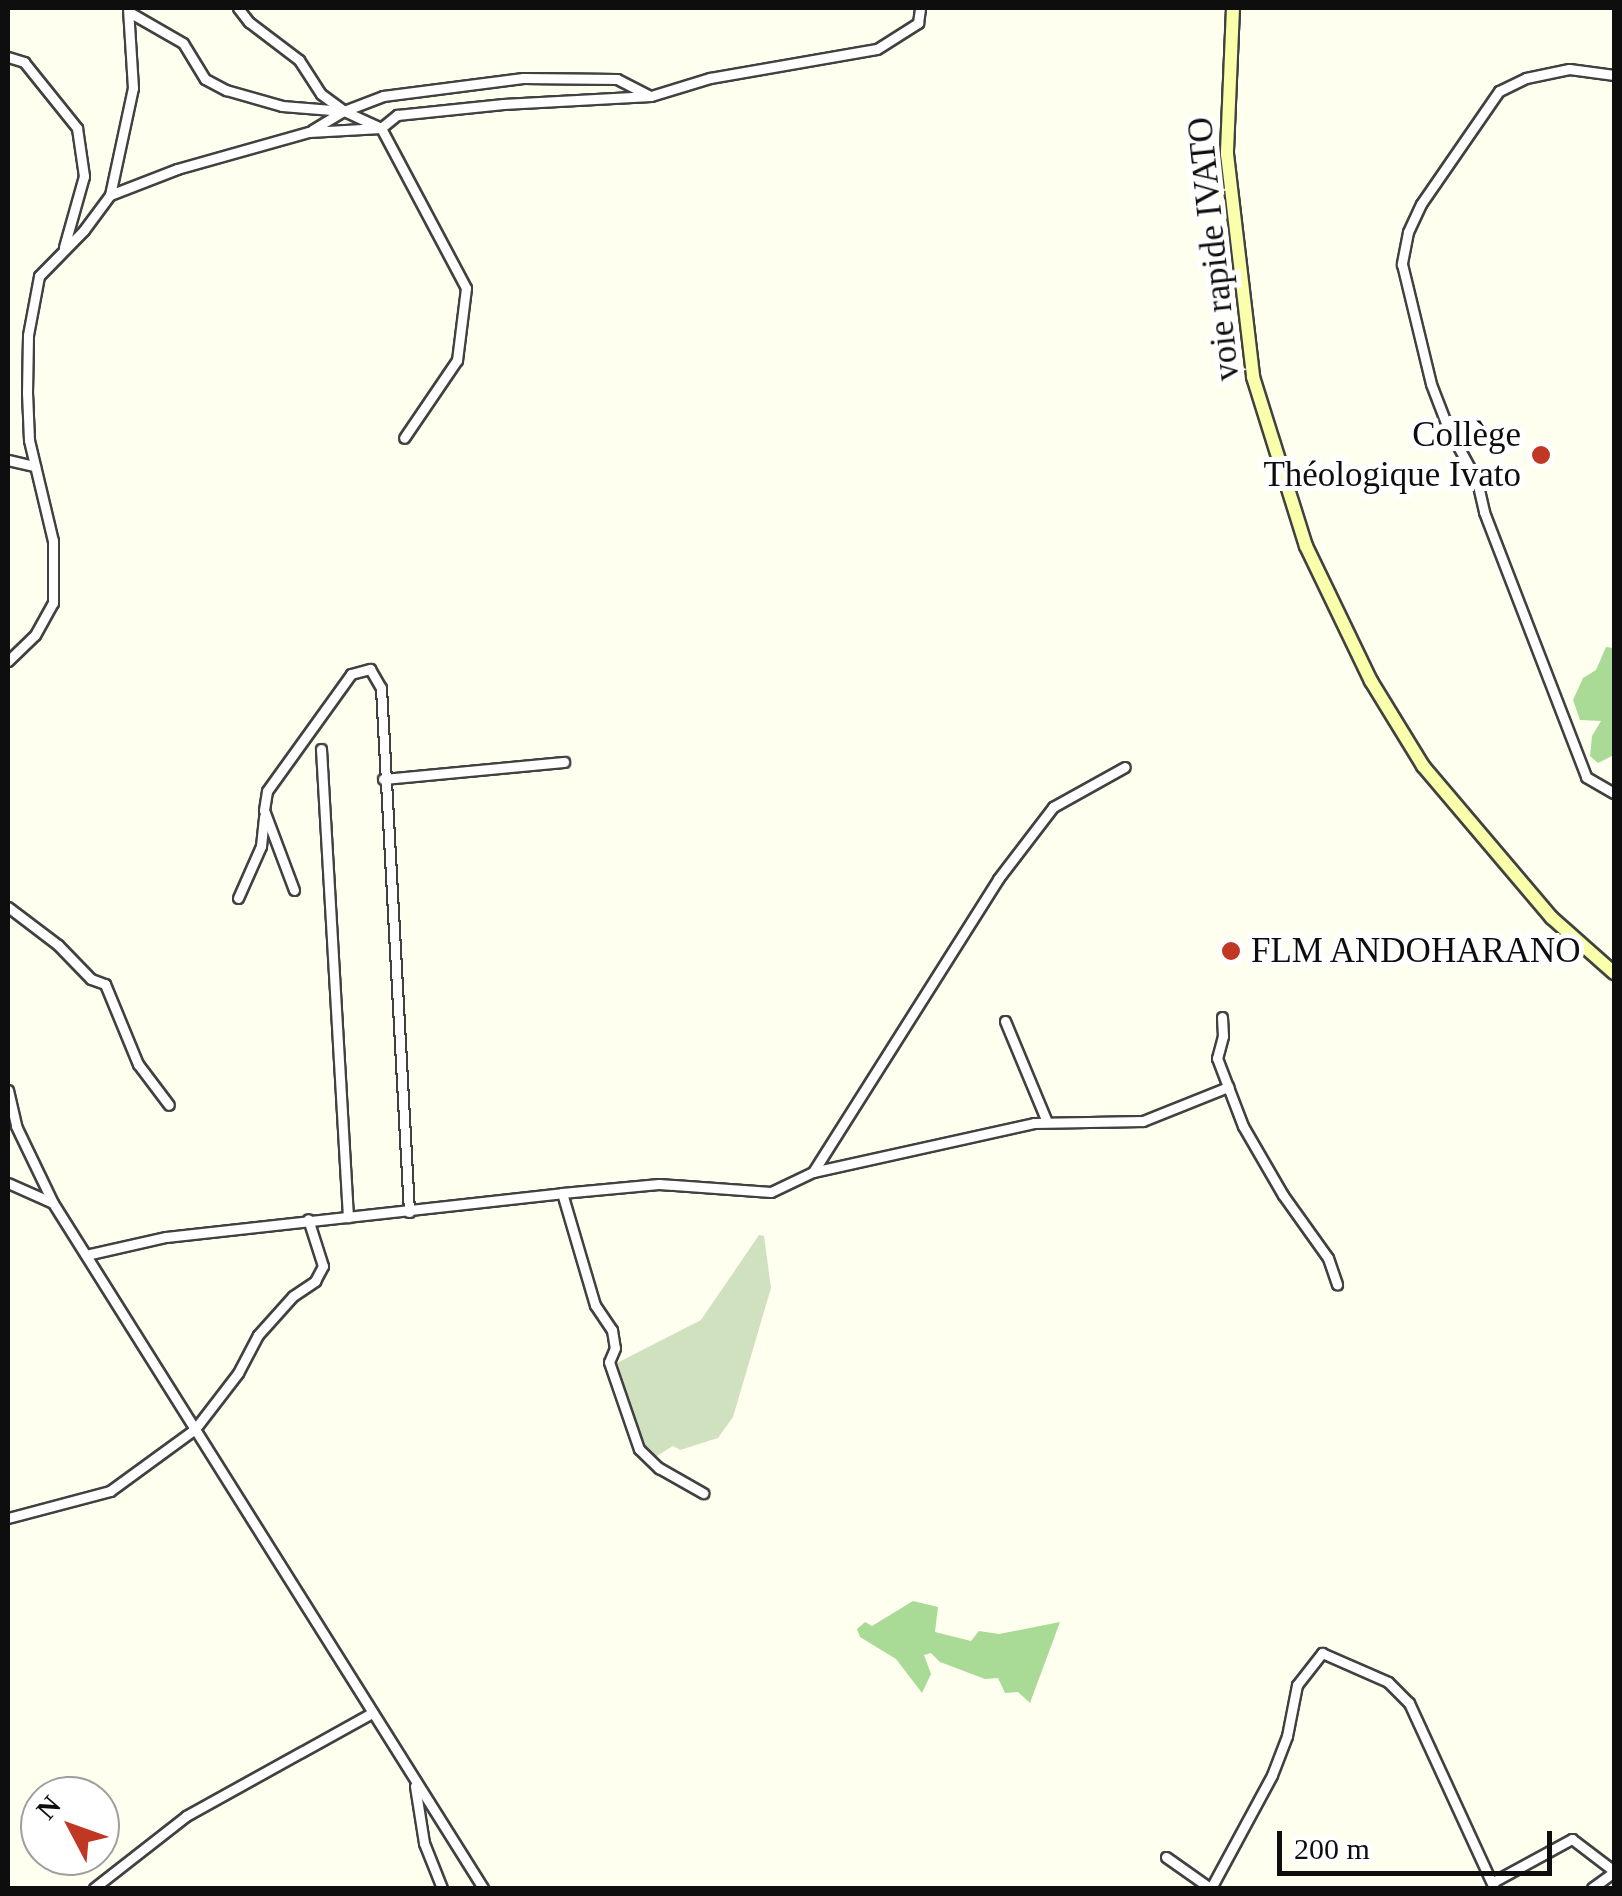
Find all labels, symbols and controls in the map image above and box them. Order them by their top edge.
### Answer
street label: voie rapide IVATO [1179,115,1249,383]
place label: Collège Théologique Ivato [1263,414,1521,496]
marker: Collège Théologique Ivato [1530,444,1552,466]
place label: FLM ANDOHARANO [1251,930,1583,972]
marker: FLM ANDOHARANO [1220,940,1242,962]
north arrow [20,1776,120,1876]
text: N [30,1790,67,1825]
scale bar [1282,1811,1557,1873]
text: 200 m [1294,1832,1370,1865]

